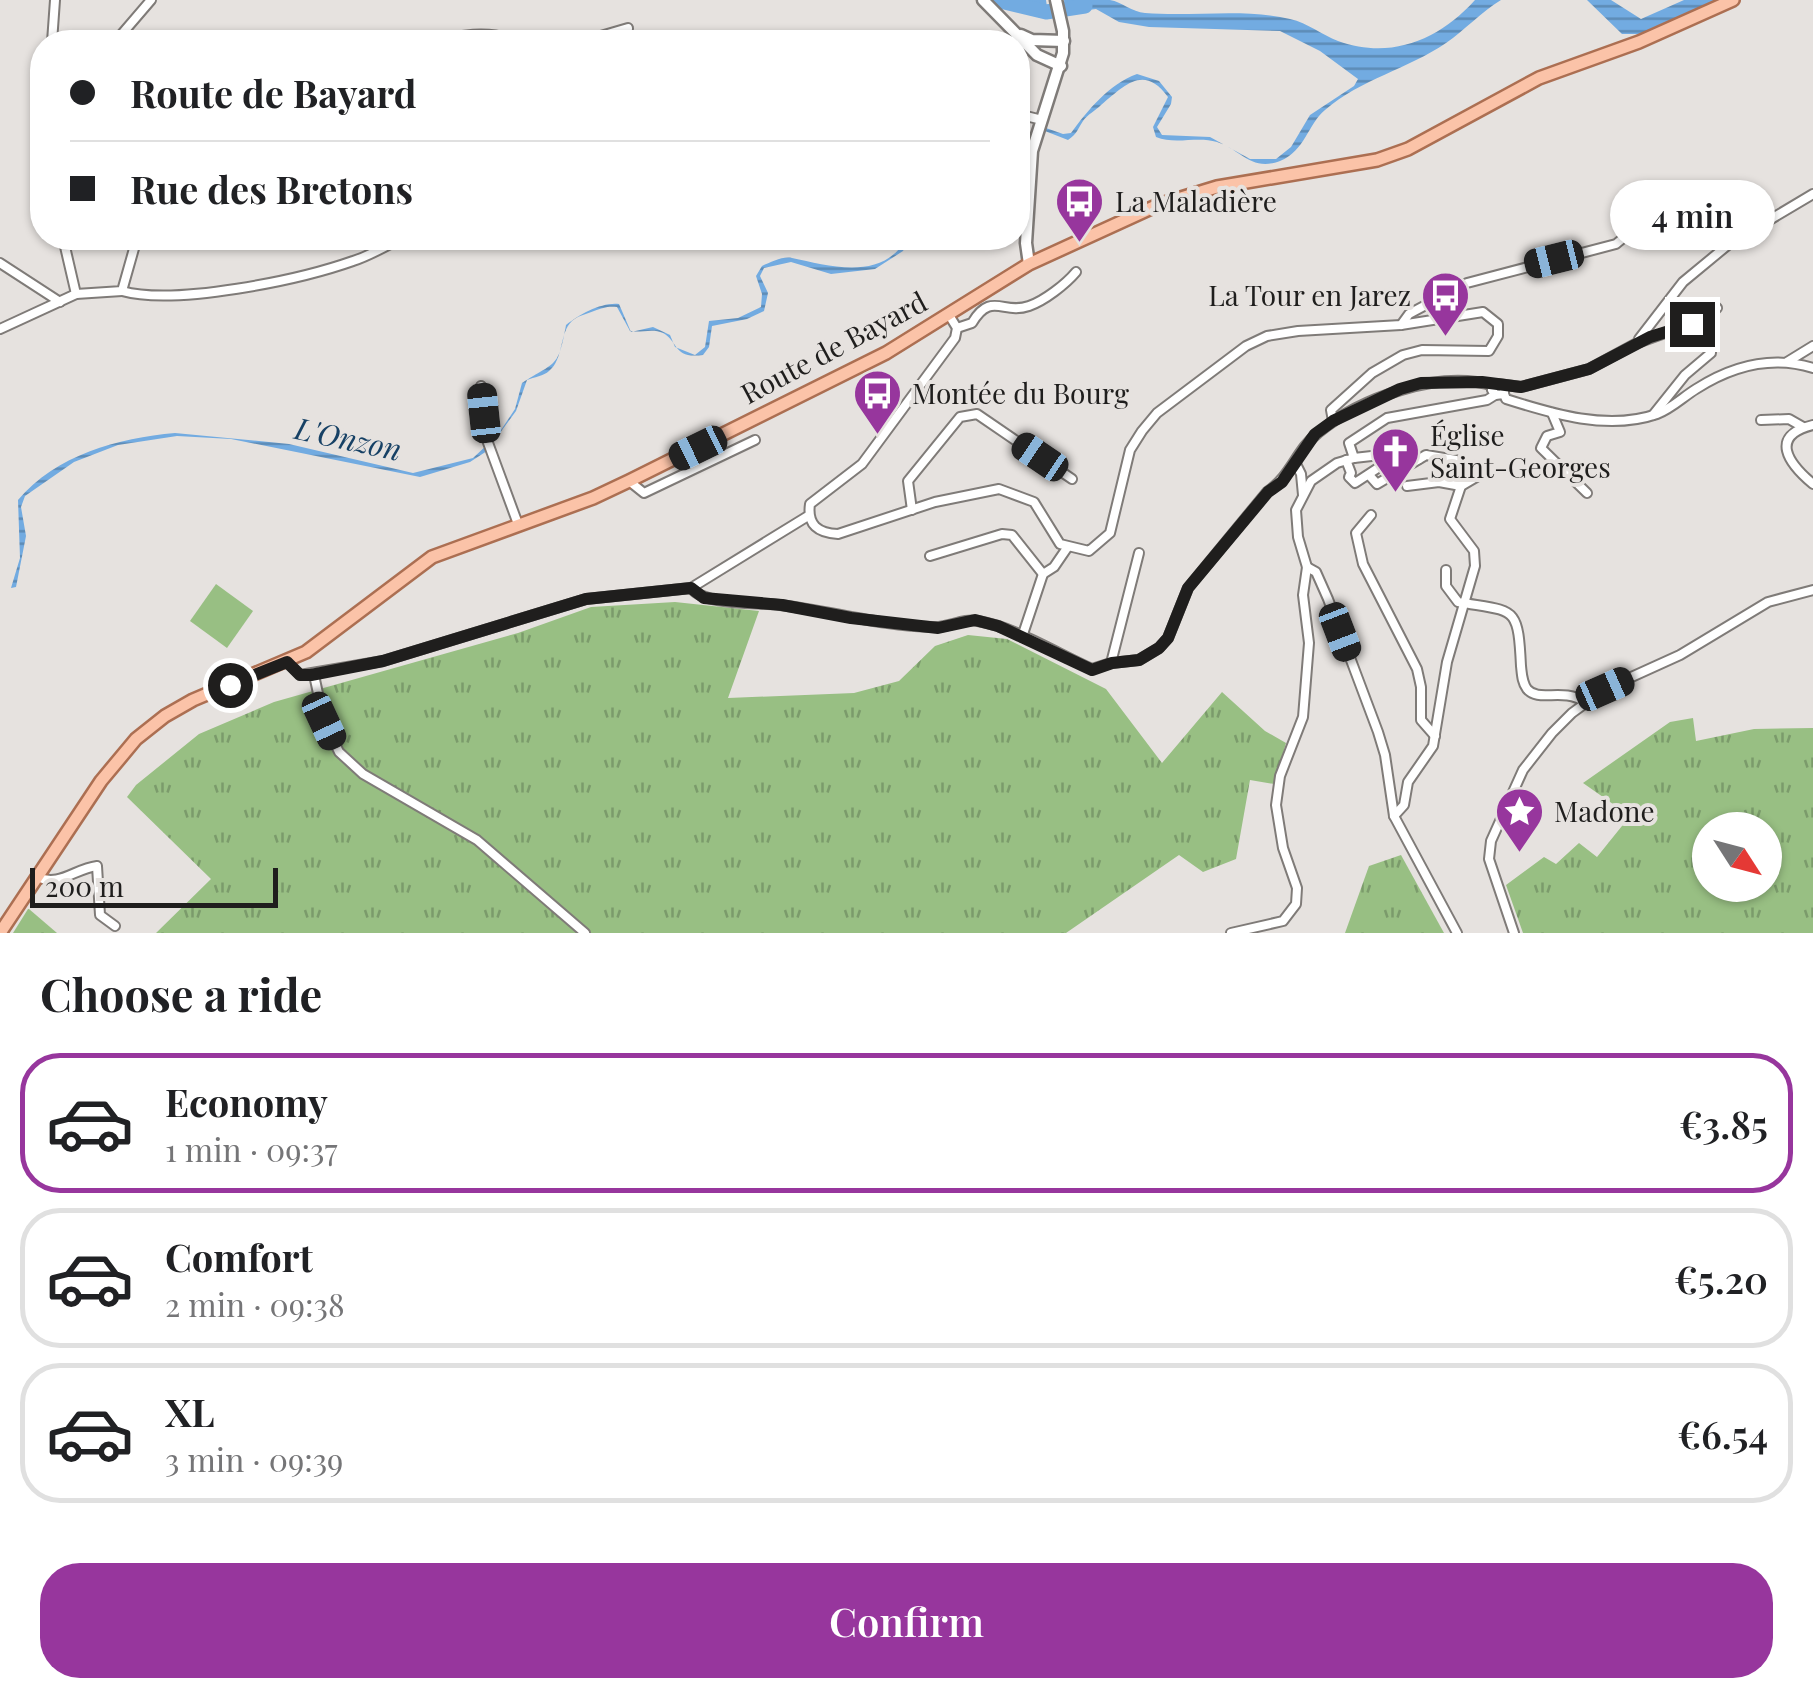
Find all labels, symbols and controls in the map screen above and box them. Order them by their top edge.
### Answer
text: Route de Bayard [130,67,417,118]
text: Rue des Bretons [130,163,413,214]
bus stop icon: La Maladière [1054,176,1106,244]
callout: 4 min [1610,179,1774,249]
place label: La Maladière [1115,182,1277,219]
text: 4 min [1651,193,1734,236]
car [1521,237,1587,281]
bus stop icon: La Tour en Jarez [1420,270,1472,338]
place label: La Tour en Jarez [1208,276,1411,313]
street label: Route de Bayard [734,282,933,411]
route end [1670,302,1715,347]
bus stop icon: Montée du Bourg [851,368,903,436]
place label: Montée du Bourg [912,374,1129,411]
car [466,382,502,444]
water label: L'Onzon [290,407,405,469]
place label: Église Saint-Georges [1430,416,1611,485]
car [664,421,732,475]
church icon: Église Saint-Georges [1369,426,1421,494]
car [1007,428,1073,486]
car [1315,599,1365,665]
route start [208,663,253,708]
car [1571,663,1639,715]
car [298,687,350,755]
place icon: Madone [1493,786,1545,854]
place label: Madone [1554,792,1655,829]
north arrow [1692,812,1782,902]
map controls [1692,812,1782,902]
scale bar [30,863,278,908]
text: 200 m [45,867,124,904]
text: Choose a ride [40,963,322,1023]
text: Economy [165,1076,328,1127]
icon: car [45,1078,135,1168]
text: €3.85 [1679,1098,1768,1149]
text: 1 min · 09:37 [165,1127,338,1170]
text: Comfort [165,1231,313,1282]
icon: car [45,1233,135,1323]
text: €5.20 [1674,1253,1768,1304]
text: 2 min · 09:38 [165,1282,345,1325]
text: XL [165,1386,214,1437]
icon: car [45,1388,135,1478]
text: €6.54 [1677,1408,1768,1459]
text: 3 min · 09:39 [165,1437,343,1480]
button: Confirm [40,1563,1773,1678]

